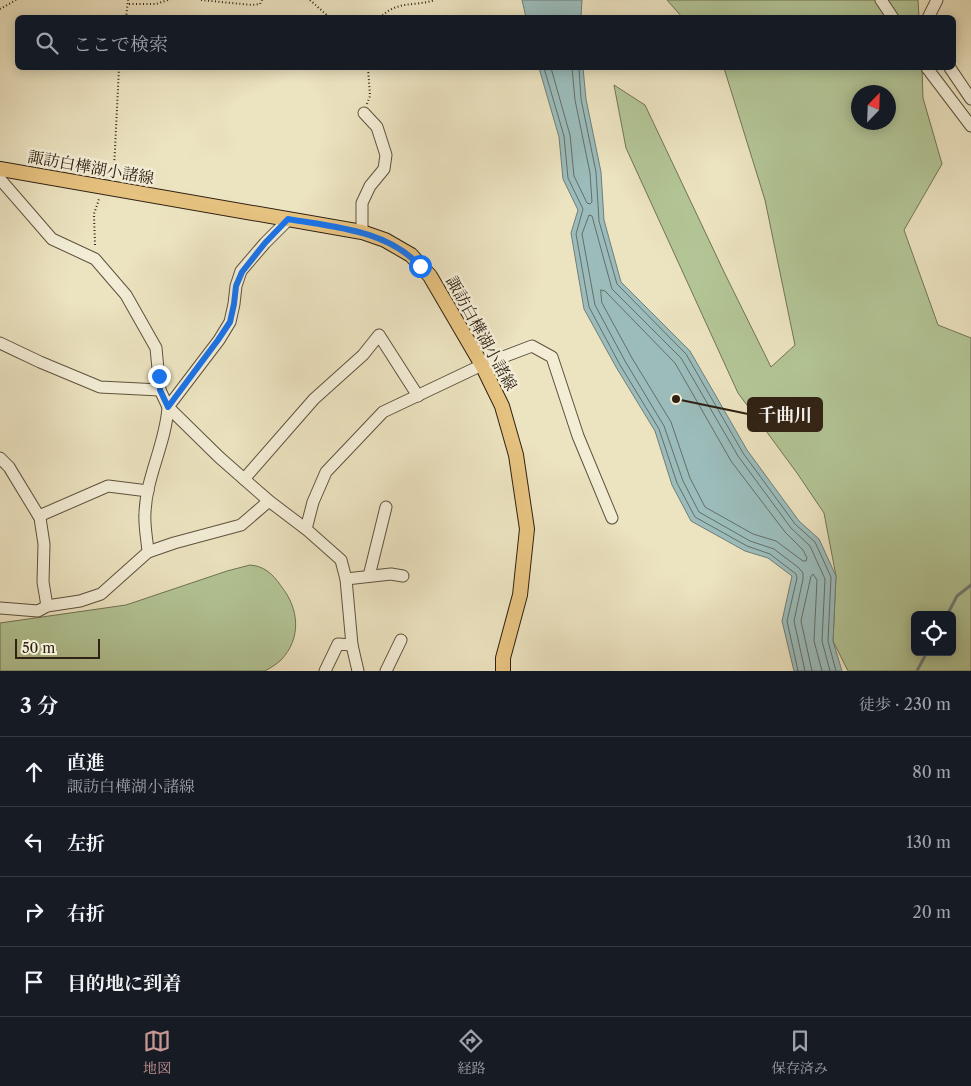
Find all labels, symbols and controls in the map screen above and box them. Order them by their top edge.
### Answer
search box [15,15,956,70]
icon: search [33,29,61,57]
text: ここで検索 [73,33,168,56]
north arrow [851,85,896,130]
street label: 諏訪白樺湖小諸線 [26,146,156,188]
route start [409,255,432,278]
street label: 諏訪白樺湖小諸線 [442,272,522,394]
route end [148,365,171,388]
callout: 千曲川 [748,398,822,431]
text: 千曲川 [758,404,812,426]
map controls [911,611,956,656]
button: locate [911,611,956,656]
scale bar [15,636,100,659]
text: 50 m [22,639,55,657]
text: 3 分 [20,693,58,718]
text: 徒歩 · 230 m [859,694,951,714]
text: 直進 [67,751,105,774]
icon: ahead [20,758,48,786]
text: 80 m [912,762,951,782]
text: 諏訪白樺湖小諸線 [67,776,195,796]
icon: left [20,828,48,856]
text: 左折 [67,832,105,855]
text: 130 m [906,832,951,852]
icon: right [20,898,48,926]
text: 右折 [67,902,105,925]
text: 20 m [912,902,951,922]
icon: arrive [20,968,48,996]
text: 目的地に到着 [67,972,181,995]
tab: 地図 [143,1027,171,1077]
tab: 経路 [457,1027,485,1077]
tab: 保存済み [772,1027,828,1077]

